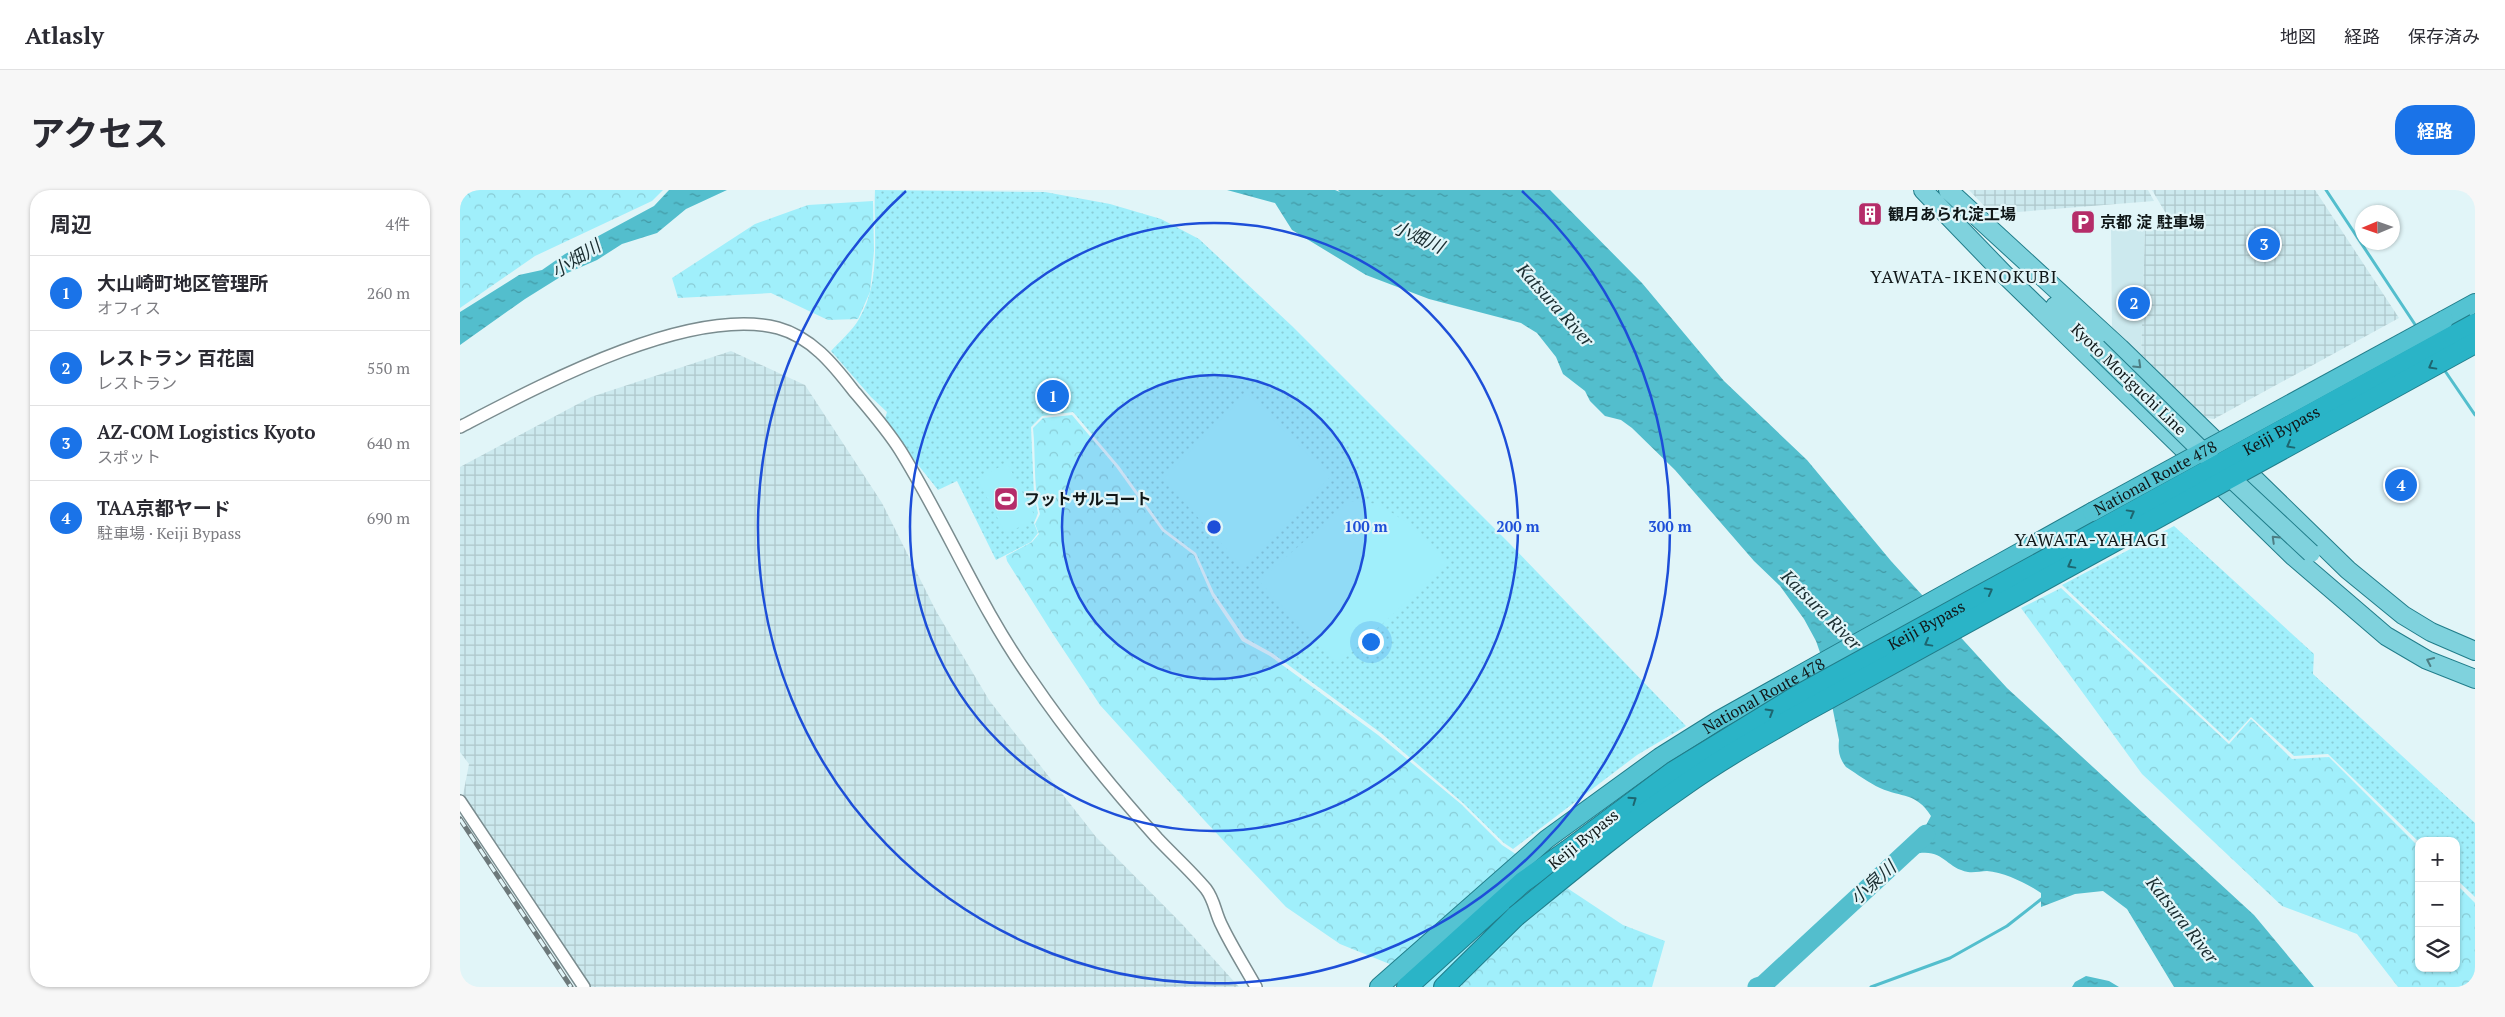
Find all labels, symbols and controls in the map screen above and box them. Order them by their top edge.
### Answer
text: Atlasly [25,19,104,51]
text: 地図 [2280,24,2316,48]
text: 経路 [2344,24,2380,48]
text: 保存済み [2408,24,2480,48]
button: 経路 [2395,105,2475,155]
text: アクセス [30,110,168,156]
building icon: 観月あられ淀工場 [1857,201,1883,227]
place label: 観月あられ淀工場 [1888,203,2016,225]
north arrow [2355,205,2400,250]
parking icon: 京都 淀 駐車場 [2070,209,2096,235]
text: 周辺 [50,210,92,238]
place label: 京都 淀 駐車場 [2100,211,2205,233]
text: 4件 [385,213,410,235]
water label: 小畑川 [1389,214,1450,259]
pin: 3 [2248,225,2280,263]
water label: 小畑川 [546,233,606,283]
water label: Katsura River [1511,257,1600,352]
district label: YAWATA-IKENOKUBI [1870,264,2058,288]
text: 大山崎町地区管理所 [97,270,268,295]
text: 1 [61,282,71,304]
text: 260 m [367,282,410,304]
pin: 2 [2118,284,2150,322]
text: オフィス [97,297,161,319]
street label: Kyoto Moriguchi Line [2066,318,2192,440]
text: レストラン 百花園 [97,345,254,370]
text: 2 [61,357,71,379]
text: 550 m [367,357,410,379]
one-way arrow [2132,359,2141,368]
one-way arrow [2429,360,2438,370]
text: レストラン [97,372,177,394]
pin: 1 [1037,377,1069,415]
street label: Keiji Bypass [2239,400,2324,460]
text: AZ-COM Logistics Kyoto [97,419,316,444]
text: 3 [61,432,71,454]
text: 640 m [367,432,410,454]
street label: National Route 478 [2090,435,2221,520]
one-way arrow [2286,438,2295,448]
text: スポット [97,446,161,468]
pin: 4 [2385,466,2417,504]
sports icon: フットサルコート [993,486,1019,512]
place label: フットサルコート [1024,488,1152,510]
text: TAA京都ヤード [97,495,231,520]
text: 4 [61,507,71,529]
text: 690 m [367,507,410,529]
one-way arrow [2126,509,2135,519]
text: 100 m [1344,516,1388,536]
text: 200 m [1496,516,1540,536]
text: 300 m [1648,516,1692,536]
centre of rings [1205,518,1223,536]
text: 駐車場 · Keiji Bypass [97,522,241,544]
district label: YAWATA-YAHAGI [2015,527,2167,551]
one-way arrow [2272,536,2281,545]
one-way arrow [2067,559,2076,569]
water label: Katsura River [1776,563,1868,655]
one-way arrow [1983,587,1992,597]
street label: Keiji Bypass [1884,595,1969,655]
your location [1358,629,1384,655]
one-way arrow [1925,637,1934,647]
street label: National Route 478 [1698,652,1829,739]
one-way arrow [2426,656,2435,667]
one-way arrow [1764,709,1773,719]
one-way arrow [1627,797,1637,806]
street label: Keiji Bypass [1543,804,1623,874]
map controls [2415,837,2460,972]
button: + [2415,837,2460,882]
water label: 小泉川 [1844,854,1902,909]
water label: Katsura River [2141,870,2225,969]
button: − [2415,882,2460,927]
button: layers [2415,927,2460,972]

